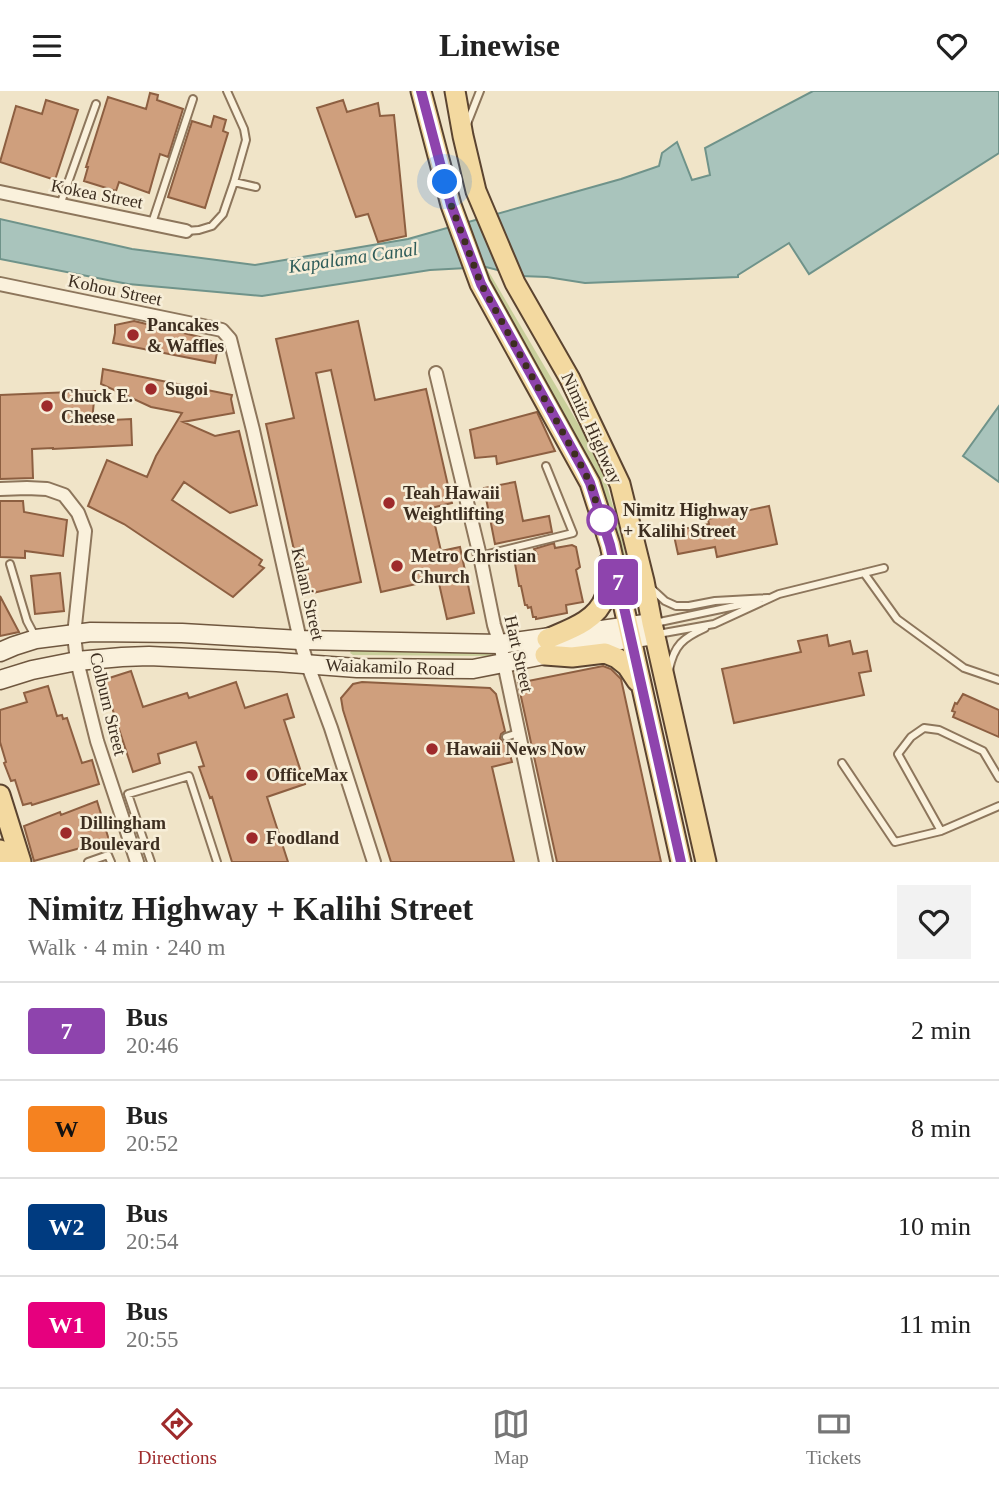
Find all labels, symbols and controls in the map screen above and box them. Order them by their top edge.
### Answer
icon: menu [28,27,66,65]
text: Linewise [439,27,560,63]
icon: heart [933,27,971,65]
your location [427,164,462,199]
street label: Kokea Street [49,175,145,213]
water label: Kapalama Canal [286,238,419,277]
street label: Kohou Street [66,270,164,310]
place label: Pancakes & Waffles [147,315,224,356]
marker: Pancakes & Waffles [125,327,141,343]
street label: Nimitz Highway [557,369,627,487]
place label: Sugoi [165,379,208,399]
marker: Sugoi [143,381,159,397]
place label: Chuck E. Cheese [61,386,133,427]
marker: Chuck E. Cheese [39,398,55,414]
place label: Teah Hawaii Weightlifting [403,483,504,524]
marker: Teah Hawaii Weightlifting [381,495,397,511]
place label: Nimitz Highway + Kalihi Street [623,500,749,541]
marker: Nimitz Highway + Kalihi Street [587,505,617,535]
street label: Kalani Street [288,546,328,642]
place label: Metro Christian Church [411,546,536,587]
marker: Metro Christian Church [389,558,405,574]
line badge: 7 [595,559,641,605]
text: 7 [612,569,624,595]
street label: Hart Street [500,614,538,694]
street label: Colburn Street [86,650,130,758]
street label: Waiakamilo Road [325,655,455,679]
place label: Hawaii News Now [446,739,586,759]
marker: Hawaii News Now [424,741,440,757]
place label: OfficeMax [266,765,348,785]
marker: OfficeMax [244,767,260,783]
place label: Dillingham Boulevard [80,813,166,854]
marker: Dillingham Boulevard [58,825,74,841]
place label: Foodland [266,828,339,848]
marker: Foodland [244,830,260,846]
button: heart [897,885,971,959]
text: Nimitz Highway + Kalihi Street [28,891,473,927]
text: Walk · 4 min · 240 m [28,935,225,960]
text: Bus [126,1003,168,1032]
text: 2 min [911,1016,971,1045]
text: 7 [61,1018,73,1044]
text: 20:46 [126,1033,178,1058]
text: Bus [126,1101,168,1130]
text: 8 min [911,1114,971,1143]
text: W [55,1116,79,1142]
text: 20:52 [126,1131,178,1156]
text: Bus [126,1199,168,1228]
text: 10 min [898,1212,971,1241]
text: W2 [49,1214,85,1240]
text: 20:54 [126,1229,178,1254]
text: Bus [126,1297,168,1326]
text: 11 min [899,1310,971,1339]
text: W1 [49,1312,85,1338]
text: 20:55 [126,1327,178,1352]
tab: Directions [138,1405,217,1469]
tab: Map [492,1405,530,1469]
tab: Tickets [806,1405,861,1469]

